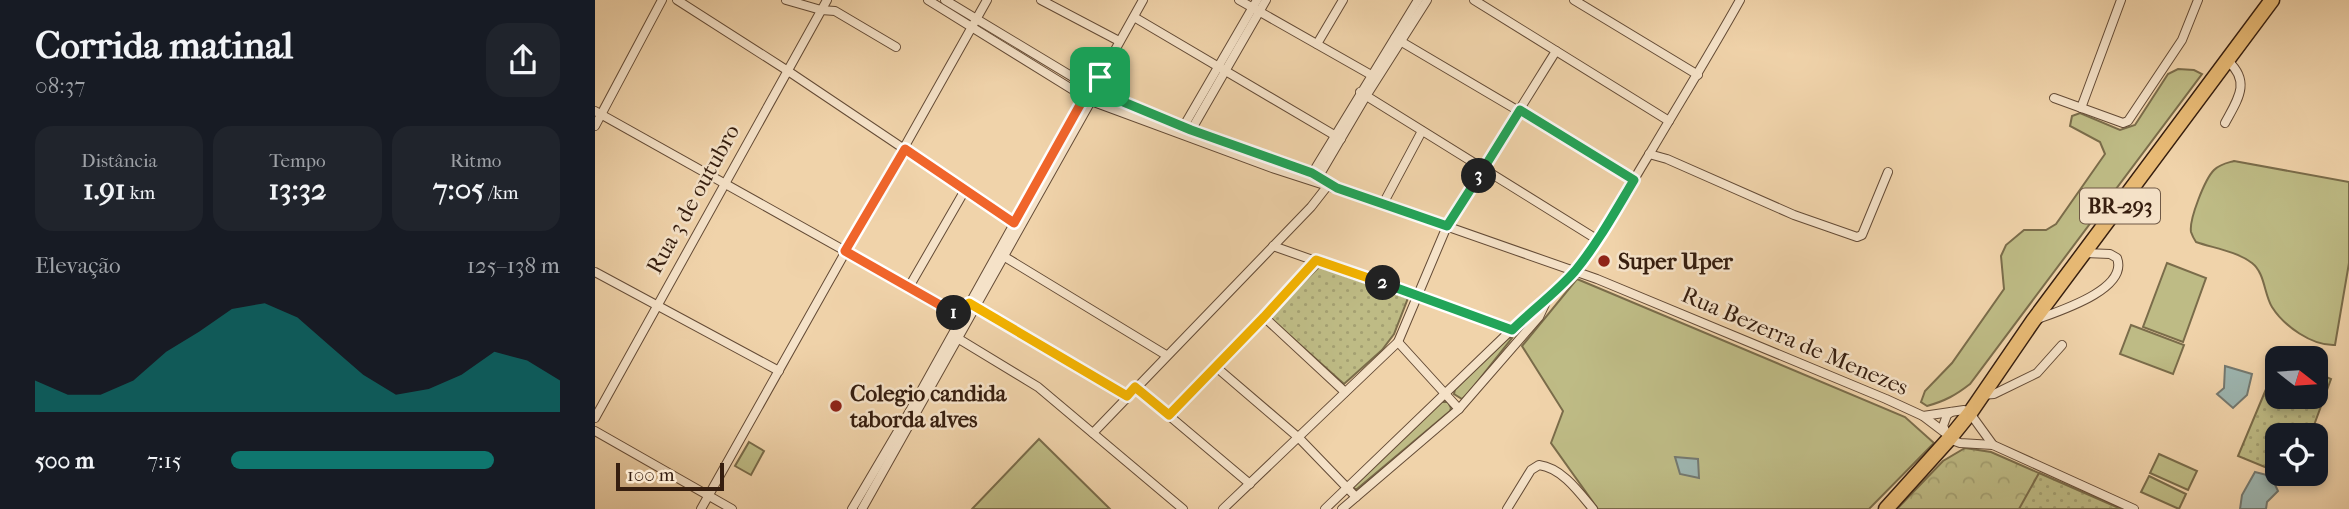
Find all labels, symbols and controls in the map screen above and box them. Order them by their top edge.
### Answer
text: Corrida matinal [35,23,293,68]
button: share [486,23,560,97]
pin [1070,47,1130,107]
icon: arrive [1081,58,1119,96]
text: 08:37 [35,72,85,99]
street label: Rua 3 de outubro [641,120,745,278]
text: Distância [81,150,157,172]
text: Tempo [269,150,326,172]
text: Ritmo [450,150,502,172]
pin: 3 [1461,158,1497,194]
text: 3 [1475,164,1482,186]
text: 1.91 [83,172,126,207]
text: 13:32 [268,172,327,207]
text: 7:05 [433,172,484,207]
text: km [126,182,155,204]
text: /km [484,182,519,204]
road number: BR-293 [2080,188,2160,224]
place label: Super Uper [1618,248,1734,275]
text: Elevação [35,252,121,279]
text: 125–138 m [467,252,560,279]
marker: Super Uper [1596,253,1612,269]
pin: 2 [1365,266,1401,300]
text: 2 [1378,271,1387,293]
street label: Rua Bezerra de Menezes [1678,281,1912,401]
pin: 1 [937,296,971,330]
text: 1 [950,301,957,323]
north arrow [2265,346,2327,410]
map controls [2265,346,2328,486]
place label: Colegio candida taborda alves [849,380,1008,433]
marker: Colegio candida taborda alves [828,398,844,414]
button: locate [2265,423,2328,486]
text: 500 m [35,447,94,474]
text: 7:15 [147,447,182,474]
scale bar [616,460,725,492]
text: 100 m [627,464,675,486]

